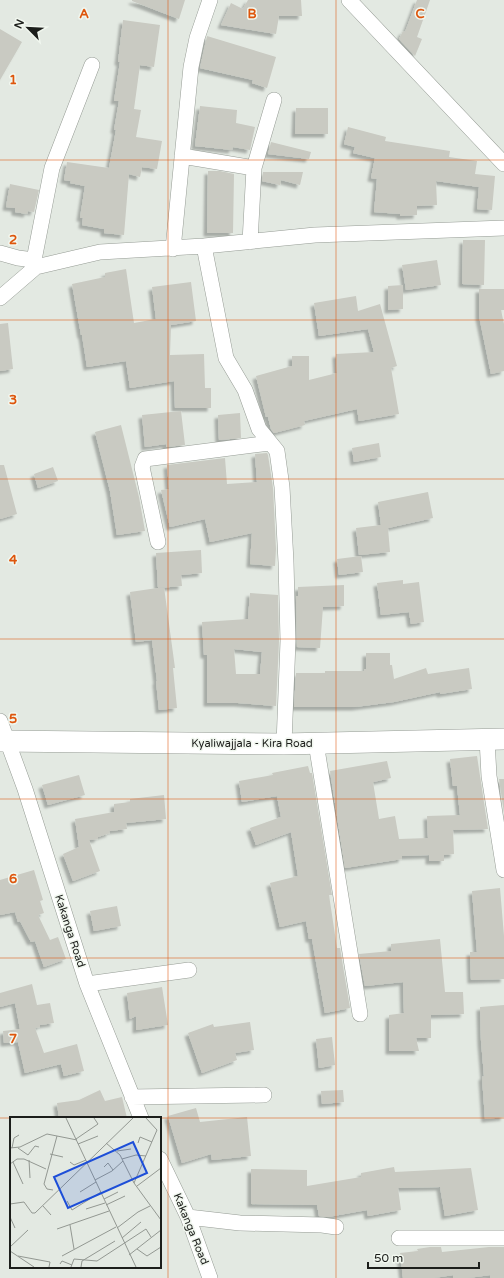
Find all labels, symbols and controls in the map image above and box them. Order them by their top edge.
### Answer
text: A [79,6,89,22]
text: B [247,6,257,22]
text: C [415,6,425,22]
north arrow [8,8,48,48]
text: N [12,17,27,31]
text: 1 [9,72,17,88]
text: 2 [9,232,17,248]
text: 3 [9,392,17,408]
text: 4 [9,552,18,568]
text: 5 [9,711,17,727]
street label: Kyaliwajjala - Kira Road [191,737,313,750]
text: 6 [9,871,17,887]
street label: Kakanga Road [52,893,88,969]
text: 7 [9,1031,17,1047]
inset map [10,1117,161,1268]
street label: Kakanga Road [171,1191,211,1267]
scale bar [368,1244,479,1270]
text: 50 m [374,1251,403,1265]

